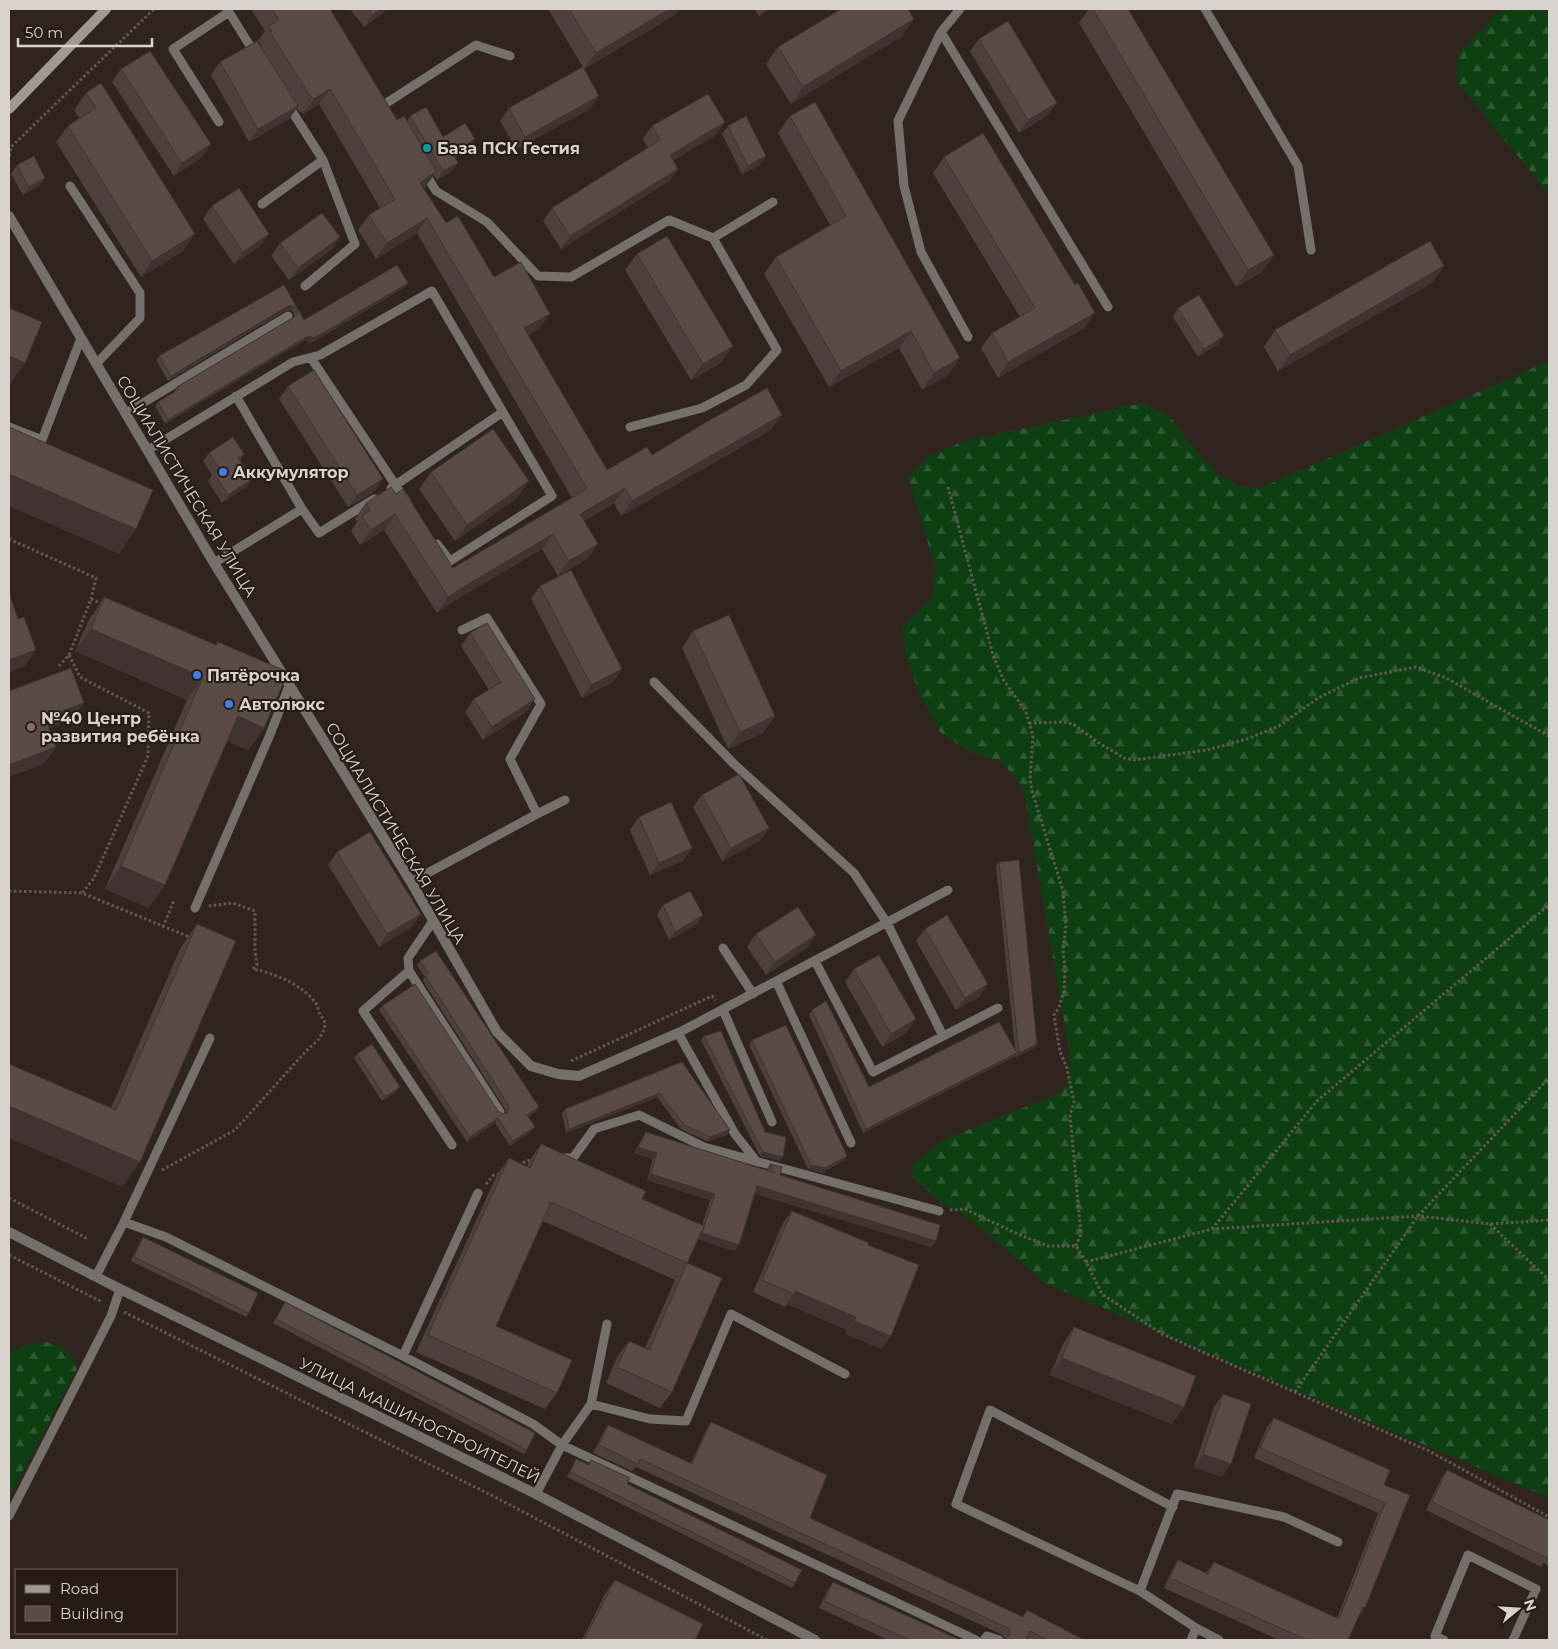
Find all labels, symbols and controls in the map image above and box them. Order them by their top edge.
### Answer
scale bar [18,15,151,47]
text: 50 m [25,23,63,42]
place label: База ПСК Гестия [437,139,580,158]
marker: База ПСК Гестия [421,142,433,154]
street label: СОЦИАЛИСТИЧЕСКАЯ УЛИЦА [113,372,260,601]
place label: Аккумулятор [233,463,349,482]
marker: Аккумулятор [217,466,229,478]
place label: Пятёрочка [207,666,300,685]
marker: Пятёрочка [191,669,203,681]
place label: Автолюкс [239,695,325,714]
marker: Автолюкс [223,698,235,710]
place label: №40 Центр развития ребёнка [41,709,200,746]
street label: СОЦИАЛИСТИЧЕСКАЯ УЛИЦА [322,719,469,948]
marker: №40 Центр развития ребёнка [25,721,37,733]
street label: УЛИЦА МАШИНОСТРОИТЕЛЕЙ [296,1354,543,1487]
legend [15,1569,178,1634]
text: Road [60,1579,99,1598]
north arrow [1493,1584,1543,1634]
text: N [1520,1597,1541,1613]
text: Building [60,1604,124,1623]

